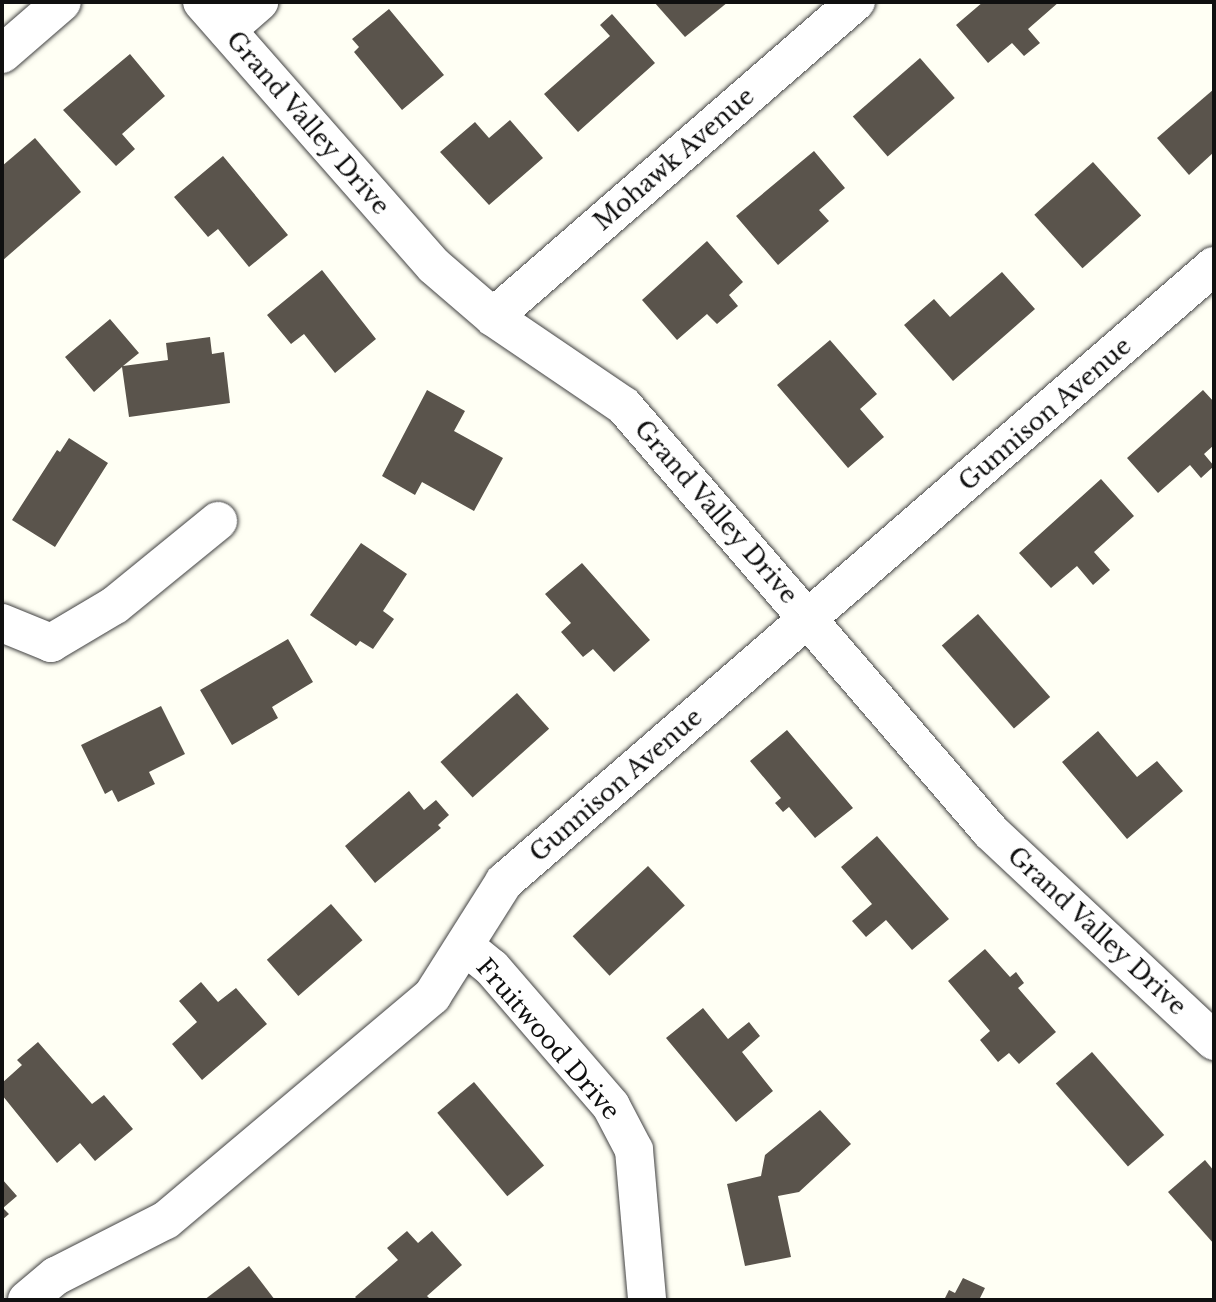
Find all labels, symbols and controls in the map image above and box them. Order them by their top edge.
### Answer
street label: Grand Valley Drive [220,25,396,221]
street label: Mohawk Avenue [588,81,760,237]
street label: Gunnison Avenue [953,331,1137,497]
street label: Grand Valley Drive [628,414,804,610]
street label: Gunnison Avenue [524,702,708,868]
street label: Grand Valley Drive [1001,840,1193,1022]
street label: Fruitwood Drive [470,953,626,1125]

